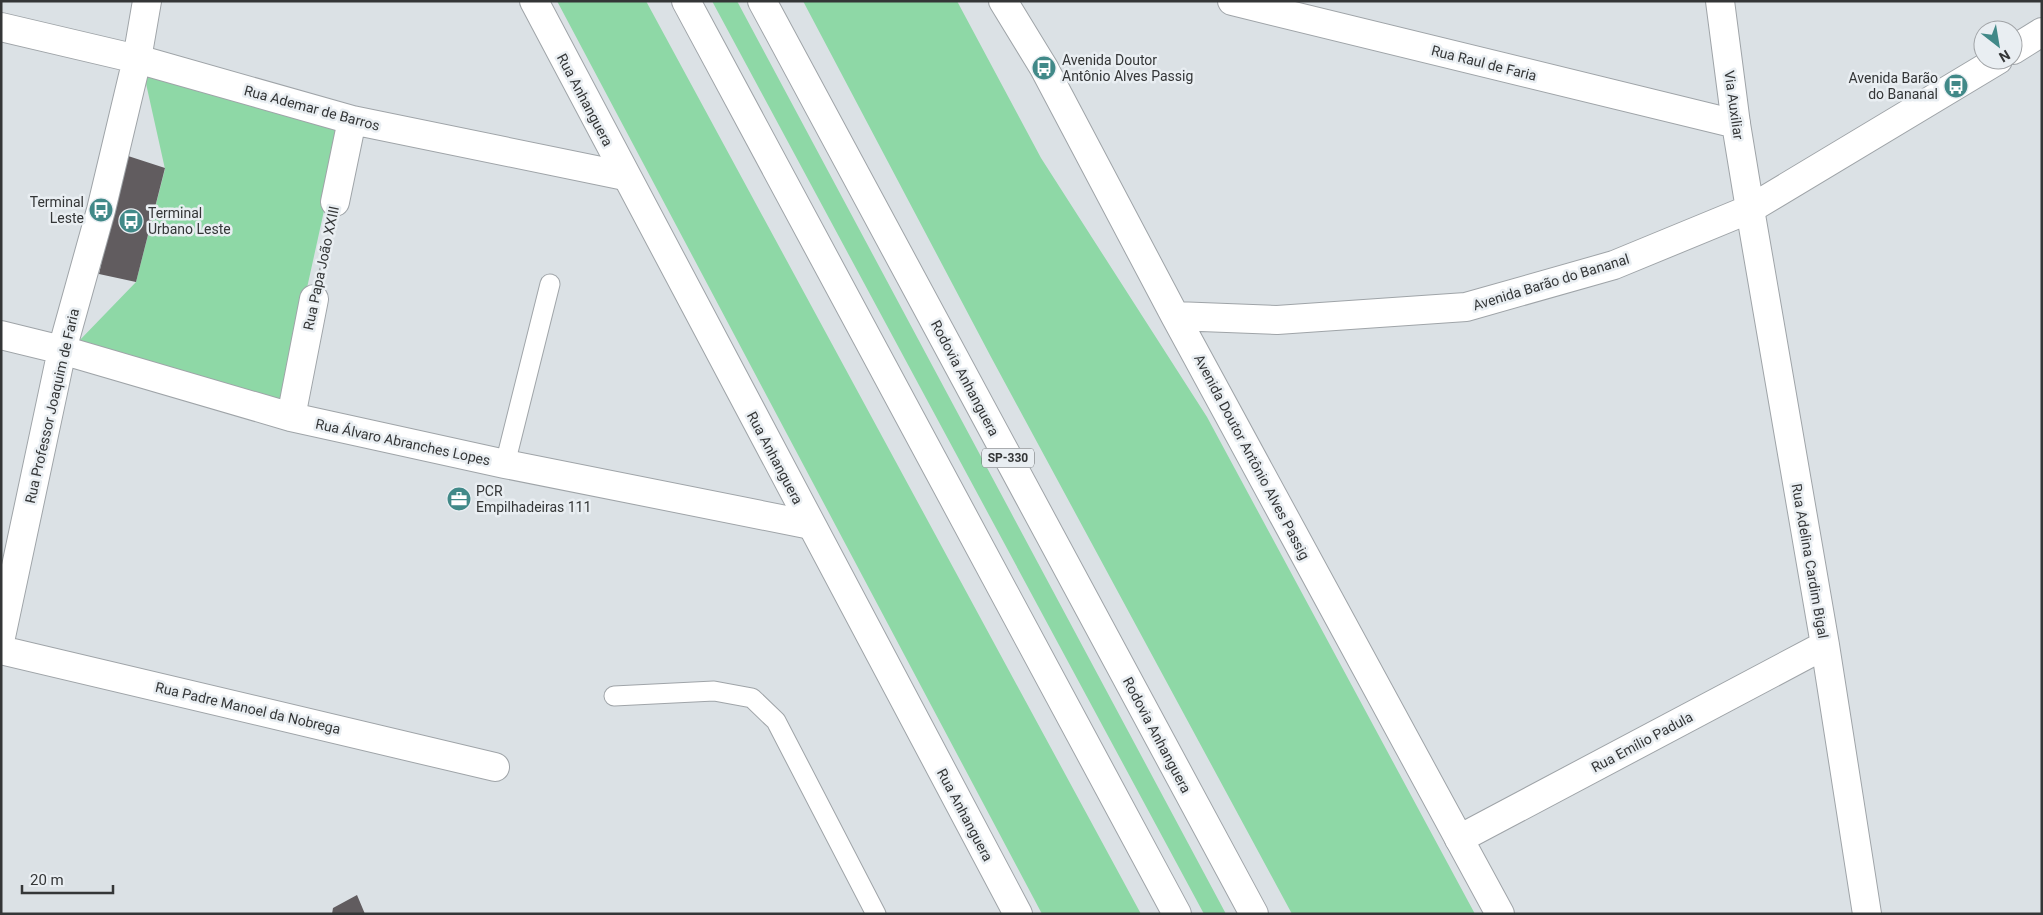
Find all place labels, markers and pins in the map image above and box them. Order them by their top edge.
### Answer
place label: Avenida Doutor Antônio Alves Passig [1062,52,1193,84]
bus stop icon: Avenida Doutor Antônio Alves Passig [1031,55,1057,81]
place label: Avenida Barão do Bananal [1849,70,1938,102]
bus stop icon: Avenida Barão do Bananal [1943,73,1969,99]
place label: Terminal Leste [30,194,84,226]
bus stop icon: Terminal Leste [88,197,114,223]
place label: Terminal Urbano Leste [148,205,231,237]
bus stop icon: Terminal Urbano Leste [118,208,144,234]
place label: PCR Empilhadeiras 111 [476,483,591,515]
office icon: PCR Empilhadeiras 111 [446,486,472,512]

